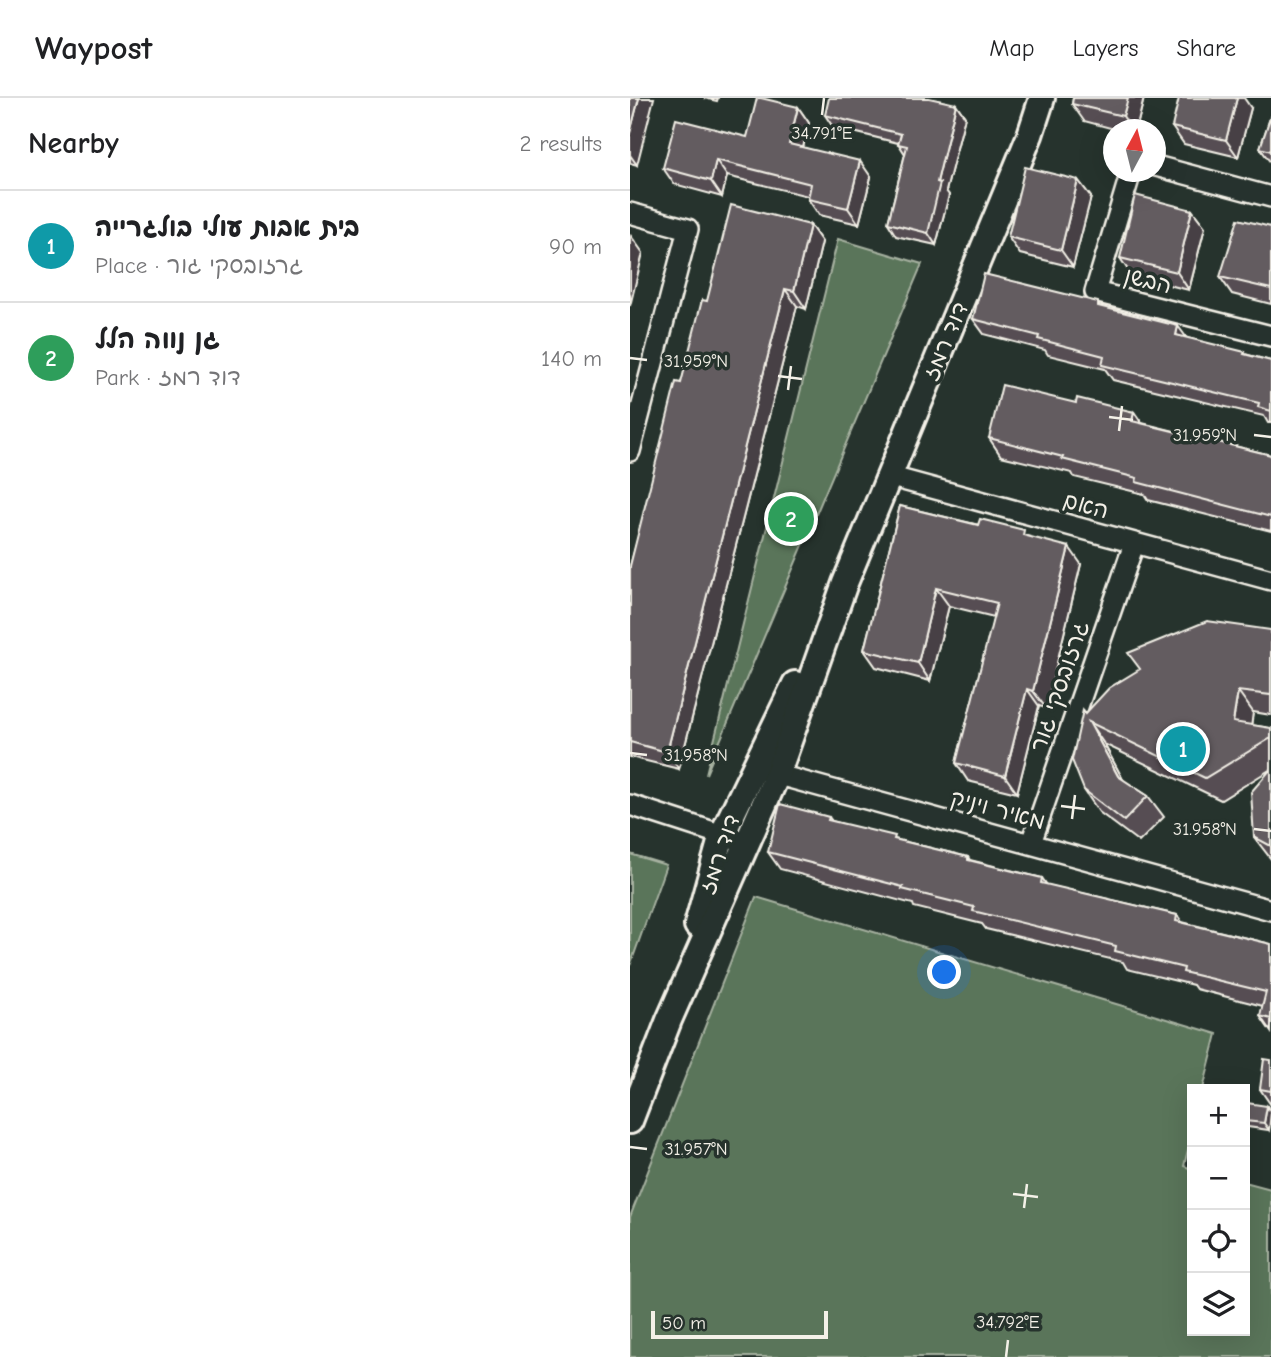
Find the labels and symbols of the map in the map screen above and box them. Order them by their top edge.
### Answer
north arrow [1103,119,1166,182]
text: 34.791°E [791,123,853,144]
street label: הבשן [1121,262,1174,299]
street label: דוד רמז [917,298,974,384]
text: 31.959°N [664,351,728,372]
text: 31.959°N [1173,425,1237,446]
street label: האם [1060,487,1112,524]
pin: 2 [768,493,814,545]
street label: גרזובסקי גור [1024,617,1094,755]
pin: 1 [1160,723,1206,775]
text: 31.958°N [664,745,728,766]
street label: מאיר ויניק [947,784,1048,835]
street label: דוד רמז [693,811,746,897]
text: 31.958°N [1173,819,1237,840]
your location [927,955,961,989]
text: 31.957°N [664,1139,728,1160]
scale bar [651,1308,828,1340]
text: 34.792°E [976,1312,1040,1333]

